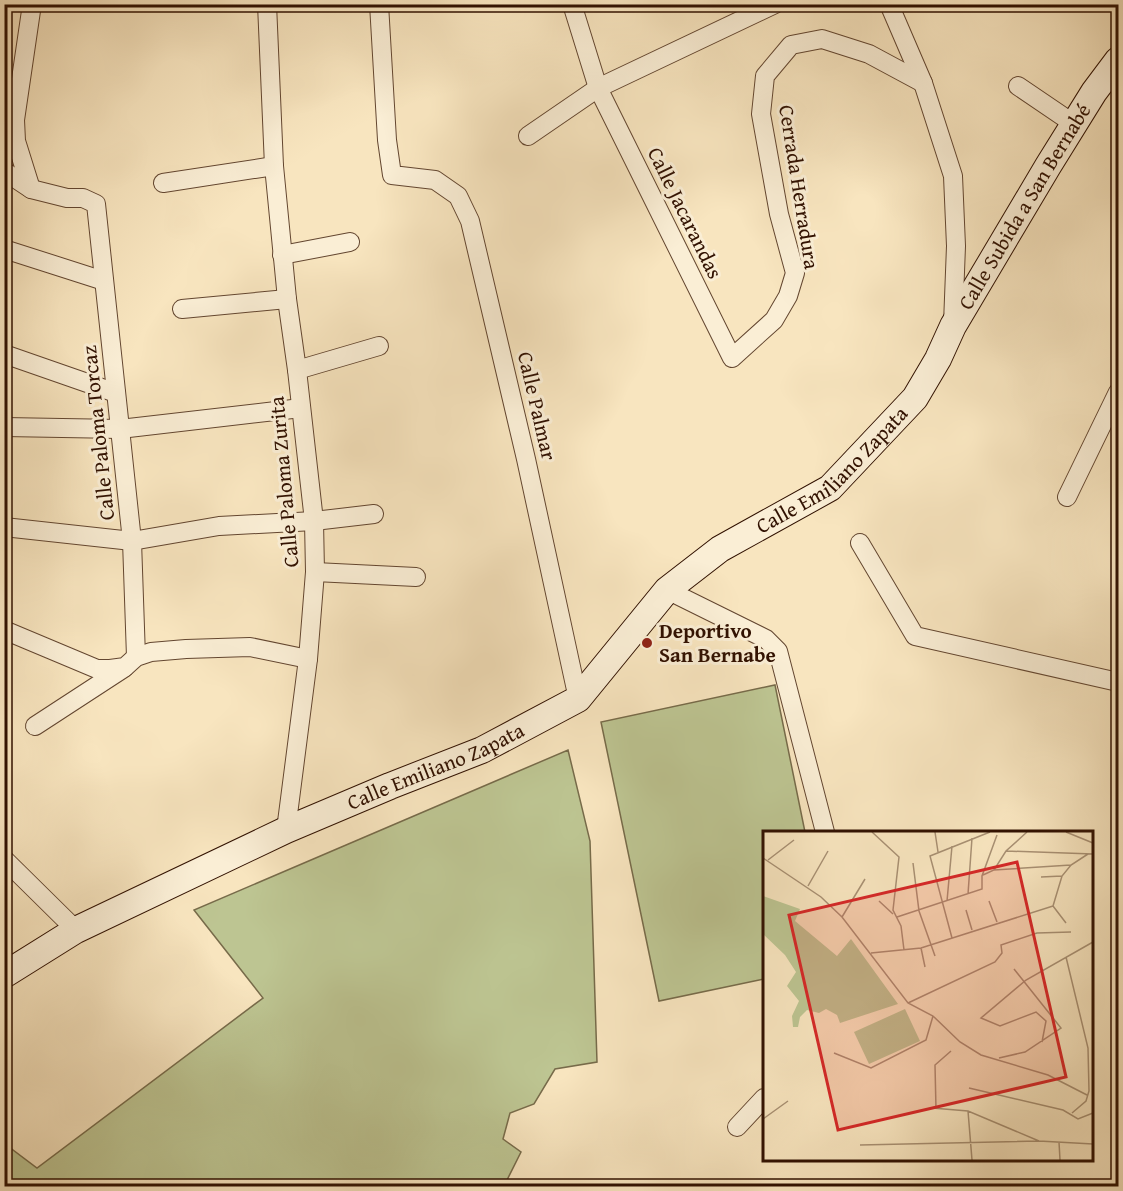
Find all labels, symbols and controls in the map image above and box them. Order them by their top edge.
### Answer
street label: Calle Subida a San Bernabé [950,97,1098,315]
street label: Cerrada Herradura [771,103,828,271]
street label: Calle Jacarandas [640,142,731,284]
street label: Calle Paloma Torcaz [73,344,122,522]
street label: Calle Palmar [510,349,565,464]
street label: Calle Paloma Zurita [261,395,306,569]
street label: Calle Emiliano Zapata [750,399,915,541]
place label: Deportivo San Bernabe [659,615,776,670]
marker: Deportivo San Bernabe [640,636,654,650]
street label: Calle Emiliano Zapata [342,714,530,818]
inset map [763,831,1093,1161]

